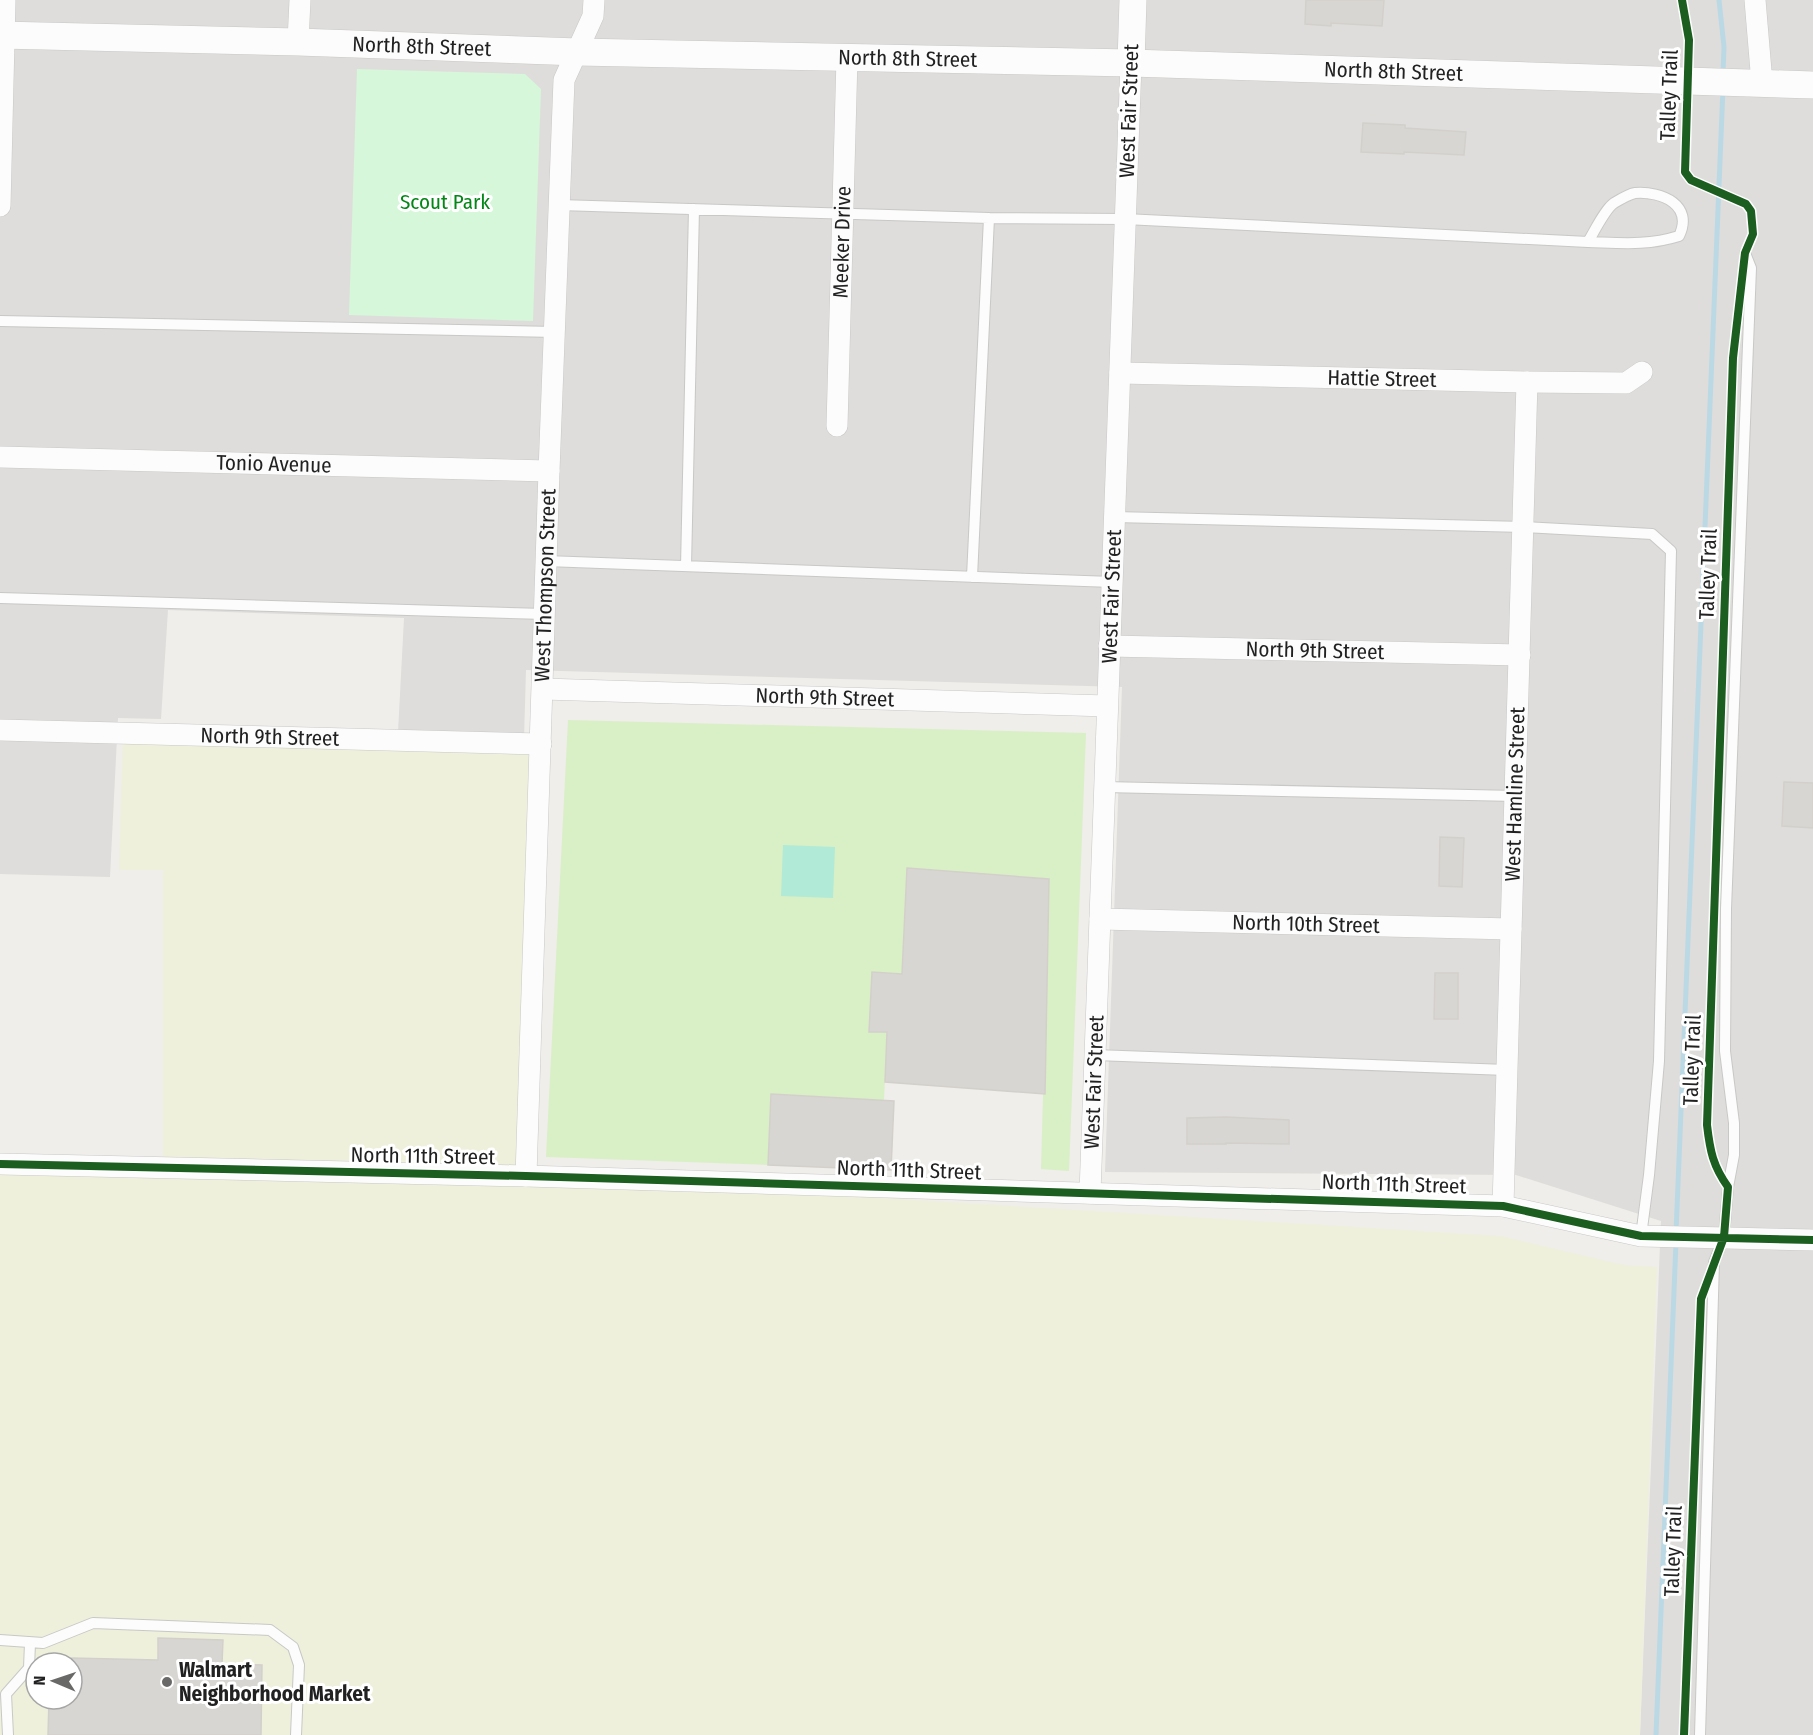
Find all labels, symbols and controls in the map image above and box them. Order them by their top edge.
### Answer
street label: North 8th Street [352,31,492,62]
street label: West Fair Street [1114,43,1144,178]
street label: North 8th Street [838,44,978,73]
street label: Talley Trail [1654,49,1684,141]
street label: North 8th Street [1324,56,1464,87]
street label: Meeker Drive [827,186,857,299]
park label: Scout Park [400,189,490,215]
street label: Hattie Street [1327,365,1437,393]
street label: Tonio Avenue [216,450,332,478]
street label: West Thompson Street [529,488,561,682]
street label: Talley Trail [1693,528,1723,620]
street label: West Fair Street [1096,529,1127,664]
street label: North 9th Street [1245,636,1385,665]
street label: North 9th Street [755,682,895,713]
street label: West Hamline Street [1499,706,1531,882]
street label: North 9th Street [200,722,340,752]
street label: North 10th Street [1232,909,1380,939]
street label: West Fair Street [1079,1014,1109,1150]
street label: Talley Trail [1677,1014,1707,1106]
street label: North 11th Street [350,1142,496,1170]
street label: North 11th Street [836,1154,982,1186]
street label: North 11th Street [1321,1168,1467,1200]
street label: Talley Trail [1658,1505,1688,1597]
north arrow [24,1651,84,1711]
place label: Walmart Neighborhood Market [179,1657,371,1707]
text: N [30,1675,49,1686]
marker: Walmart Neighborhood Market [160,1675,174,1689]

